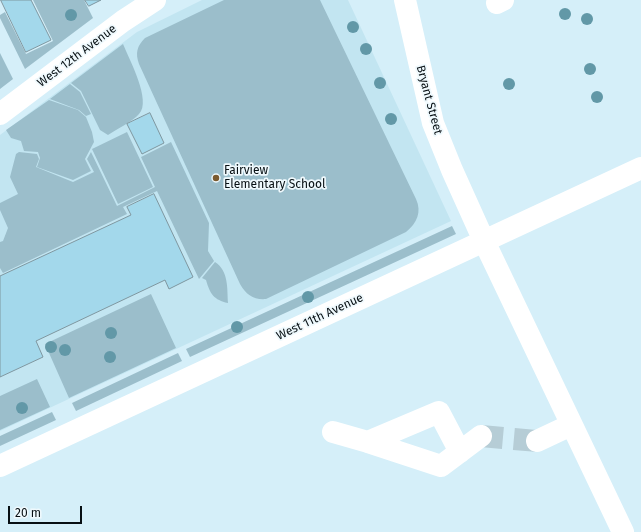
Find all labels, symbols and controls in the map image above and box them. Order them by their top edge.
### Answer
street label: West 12th Avenue [35,22,119,90]
street label: Bryant Street [413,64,445,136]
place label: Fairview Elementary School [224,164,326,192]
marker: Fairview Elementary School [211,173,221,183]
street label: West 11th Avenue [274,291,366,343]
scale bar [10,498,84,524]
text: 20 m [15,506,41,520]

